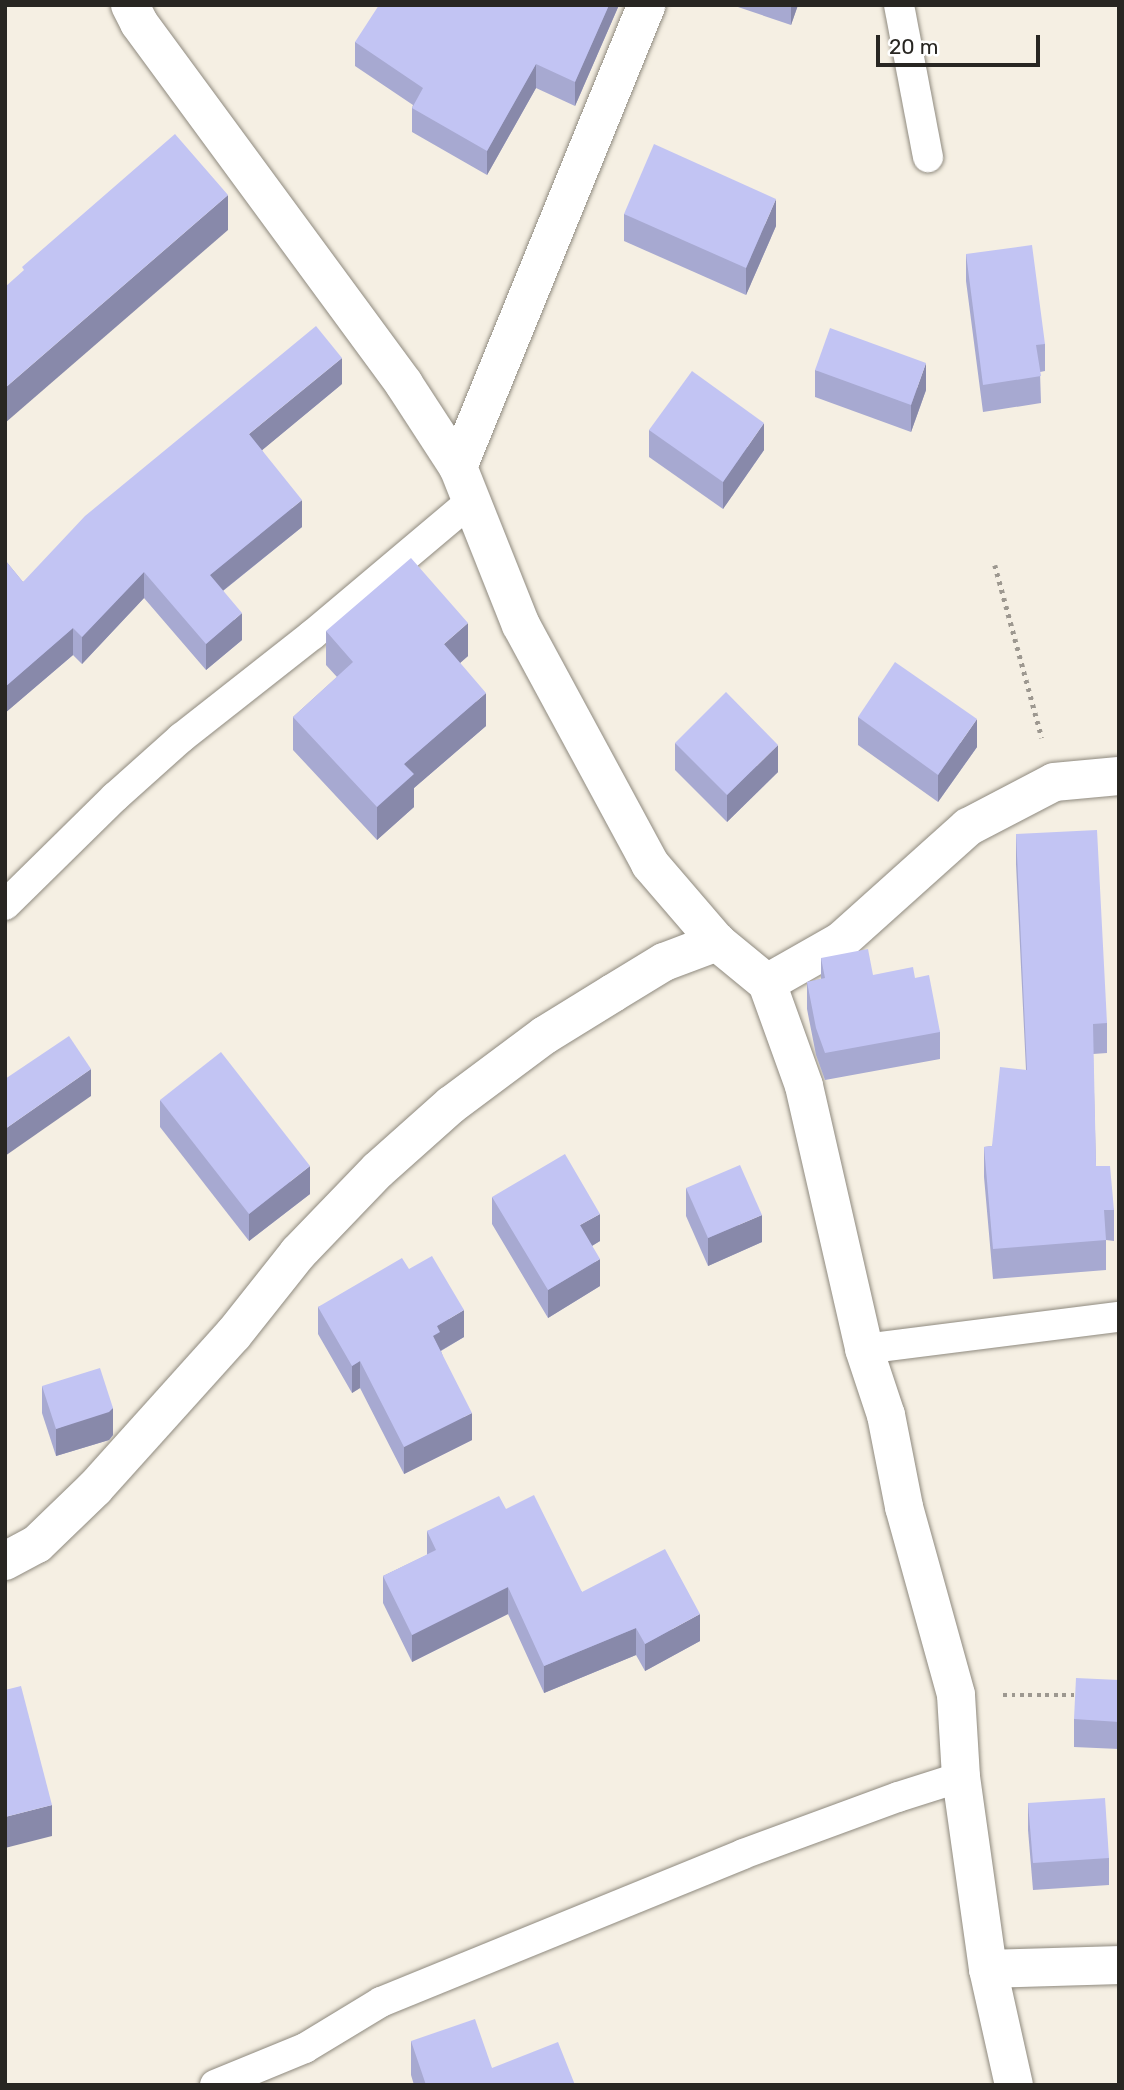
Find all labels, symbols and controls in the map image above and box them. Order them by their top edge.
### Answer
scale bar [879,21,1044,65]
text: 20 m [889,34,938,59]

